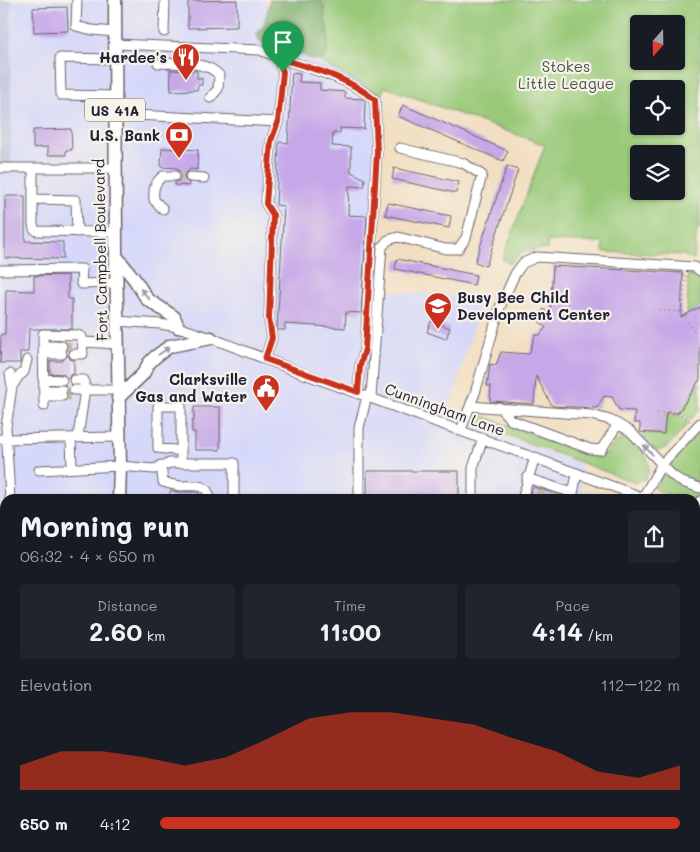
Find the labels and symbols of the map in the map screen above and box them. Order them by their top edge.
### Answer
north arrow [630,15,685,70]
pin [262,21,304,72]
restaurant icon: Hardee's [171,42,201,81]
place label: Hardee's [99,47,167,67]
park label: Stokes Little League [518,56,614,93]
road number: US 41A [85,98,145,122]
bank icon: U.S. Bank [164,120,194,159]
place label: U.S. Bank [89,125,160,145]
street label: Fort Campbell Boulevard [88,159,112,341]
place label: Busy Bee Child Development Center [457,287,610,324]
one-way arrow [139,288,150,301]
school or university icon: Busy Bee Child Development Center [423,291,453,330]
one-way arrow [157,346,171,356]
place label: Clarksville Gas and Water [135,369,247,406]
public building icon: Clarksville Gas and Water [251,373,281,412]
street label: Cunningham Lane [382,378,508,440]
one-way arrow [642,444,654,456]

